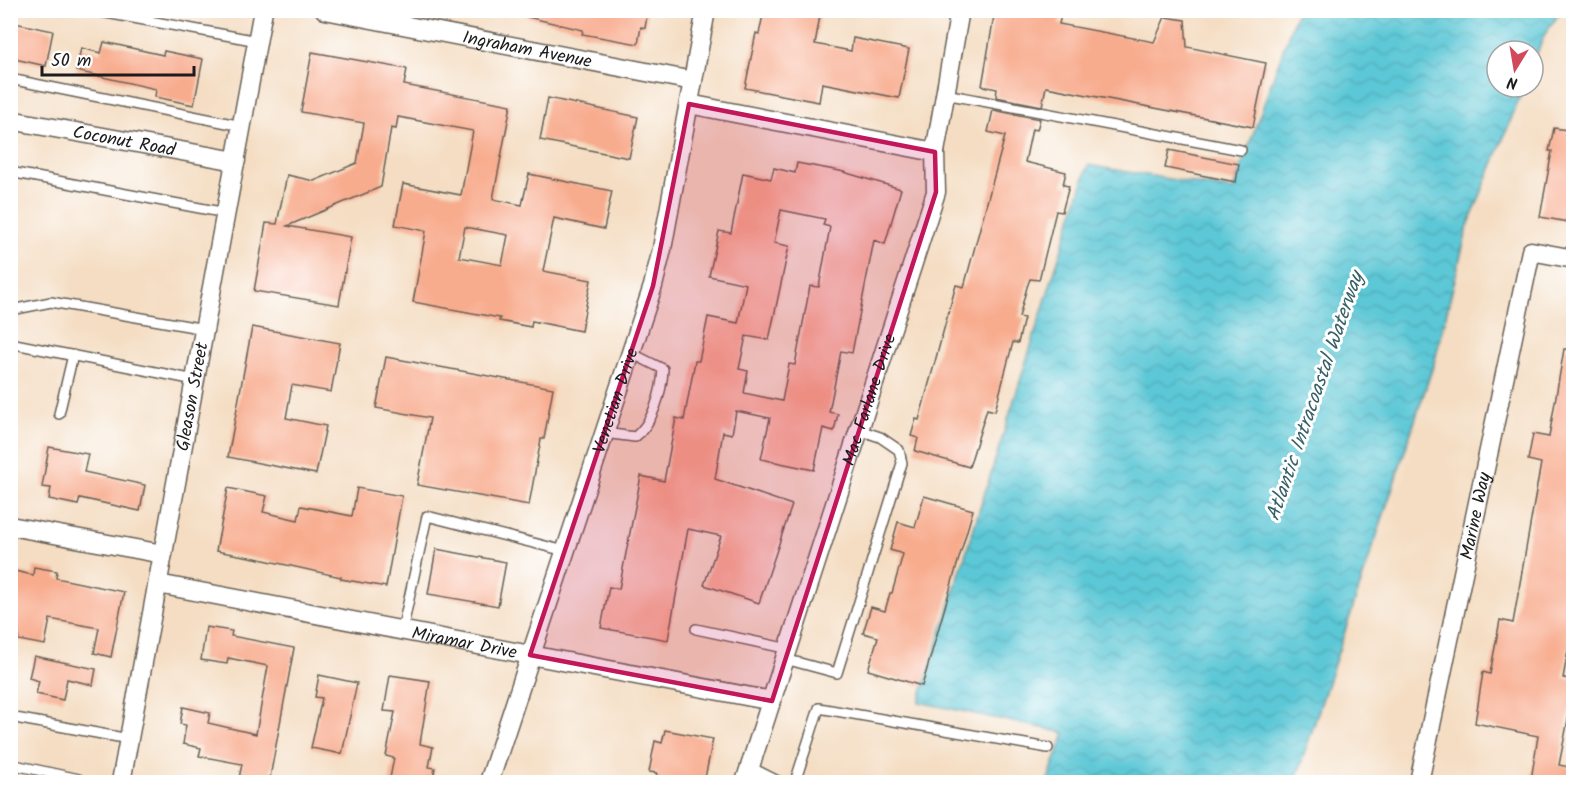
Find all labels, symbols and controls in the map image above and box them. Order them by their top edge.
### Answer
street label: Ingraham Avenue [460,24,594,77]
scale bar [42,39,194,77]
north arrow [1485,39,1545,99]
text: 50 m [51,47,91,76]
text: N [1505,69,1520,95]
street label: Coconut Road [70,119,178,166]
water label: Atlantic Intracoastal Waterway [1258,265,1374,525]
street label: Mac Farlane Drive [835,330,905,470]
street label: Gleason Street [169,339,218,454]
street label: Venetian Drive [586,344,648,457]
street label: Marine Way [1453,469,1500,563]
street label: Miramar Drive [409,620,519,668]

